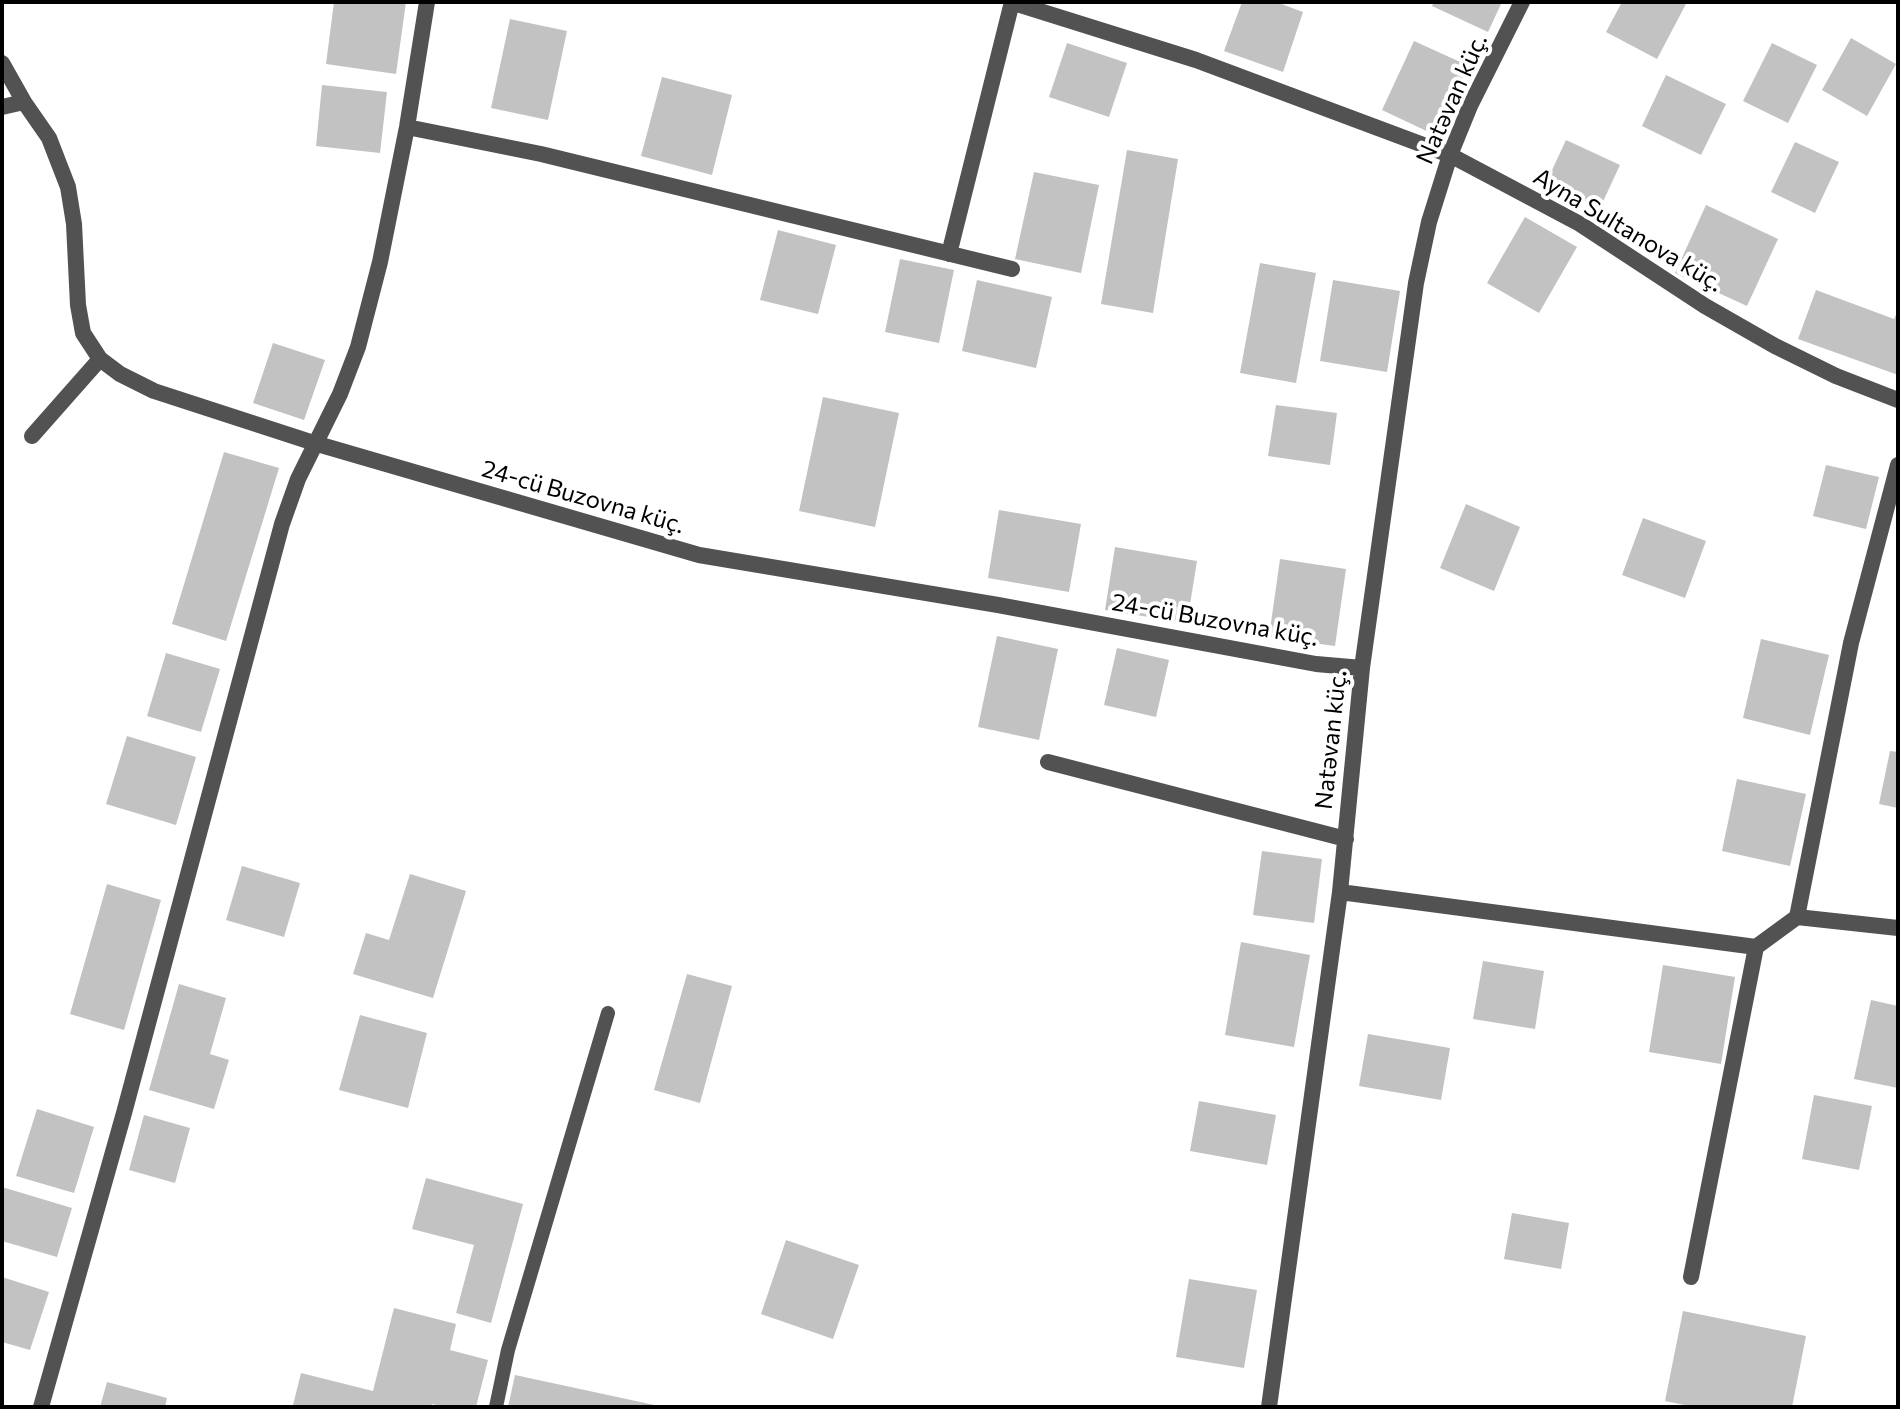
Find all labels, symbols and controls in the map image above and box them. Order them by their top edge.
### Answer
street label: Natəvan küç. [1410,29,1494,169]
street label: Ayna Sultanova küç. [1528,162,1728,298]
street label: 24-cü Buzovna küç. [479,454,687,540]
street label: 24-cü Buzovna küç. [1110,588,1320,652]
street label: Natəvan küç. [1309,669,1353,811]

